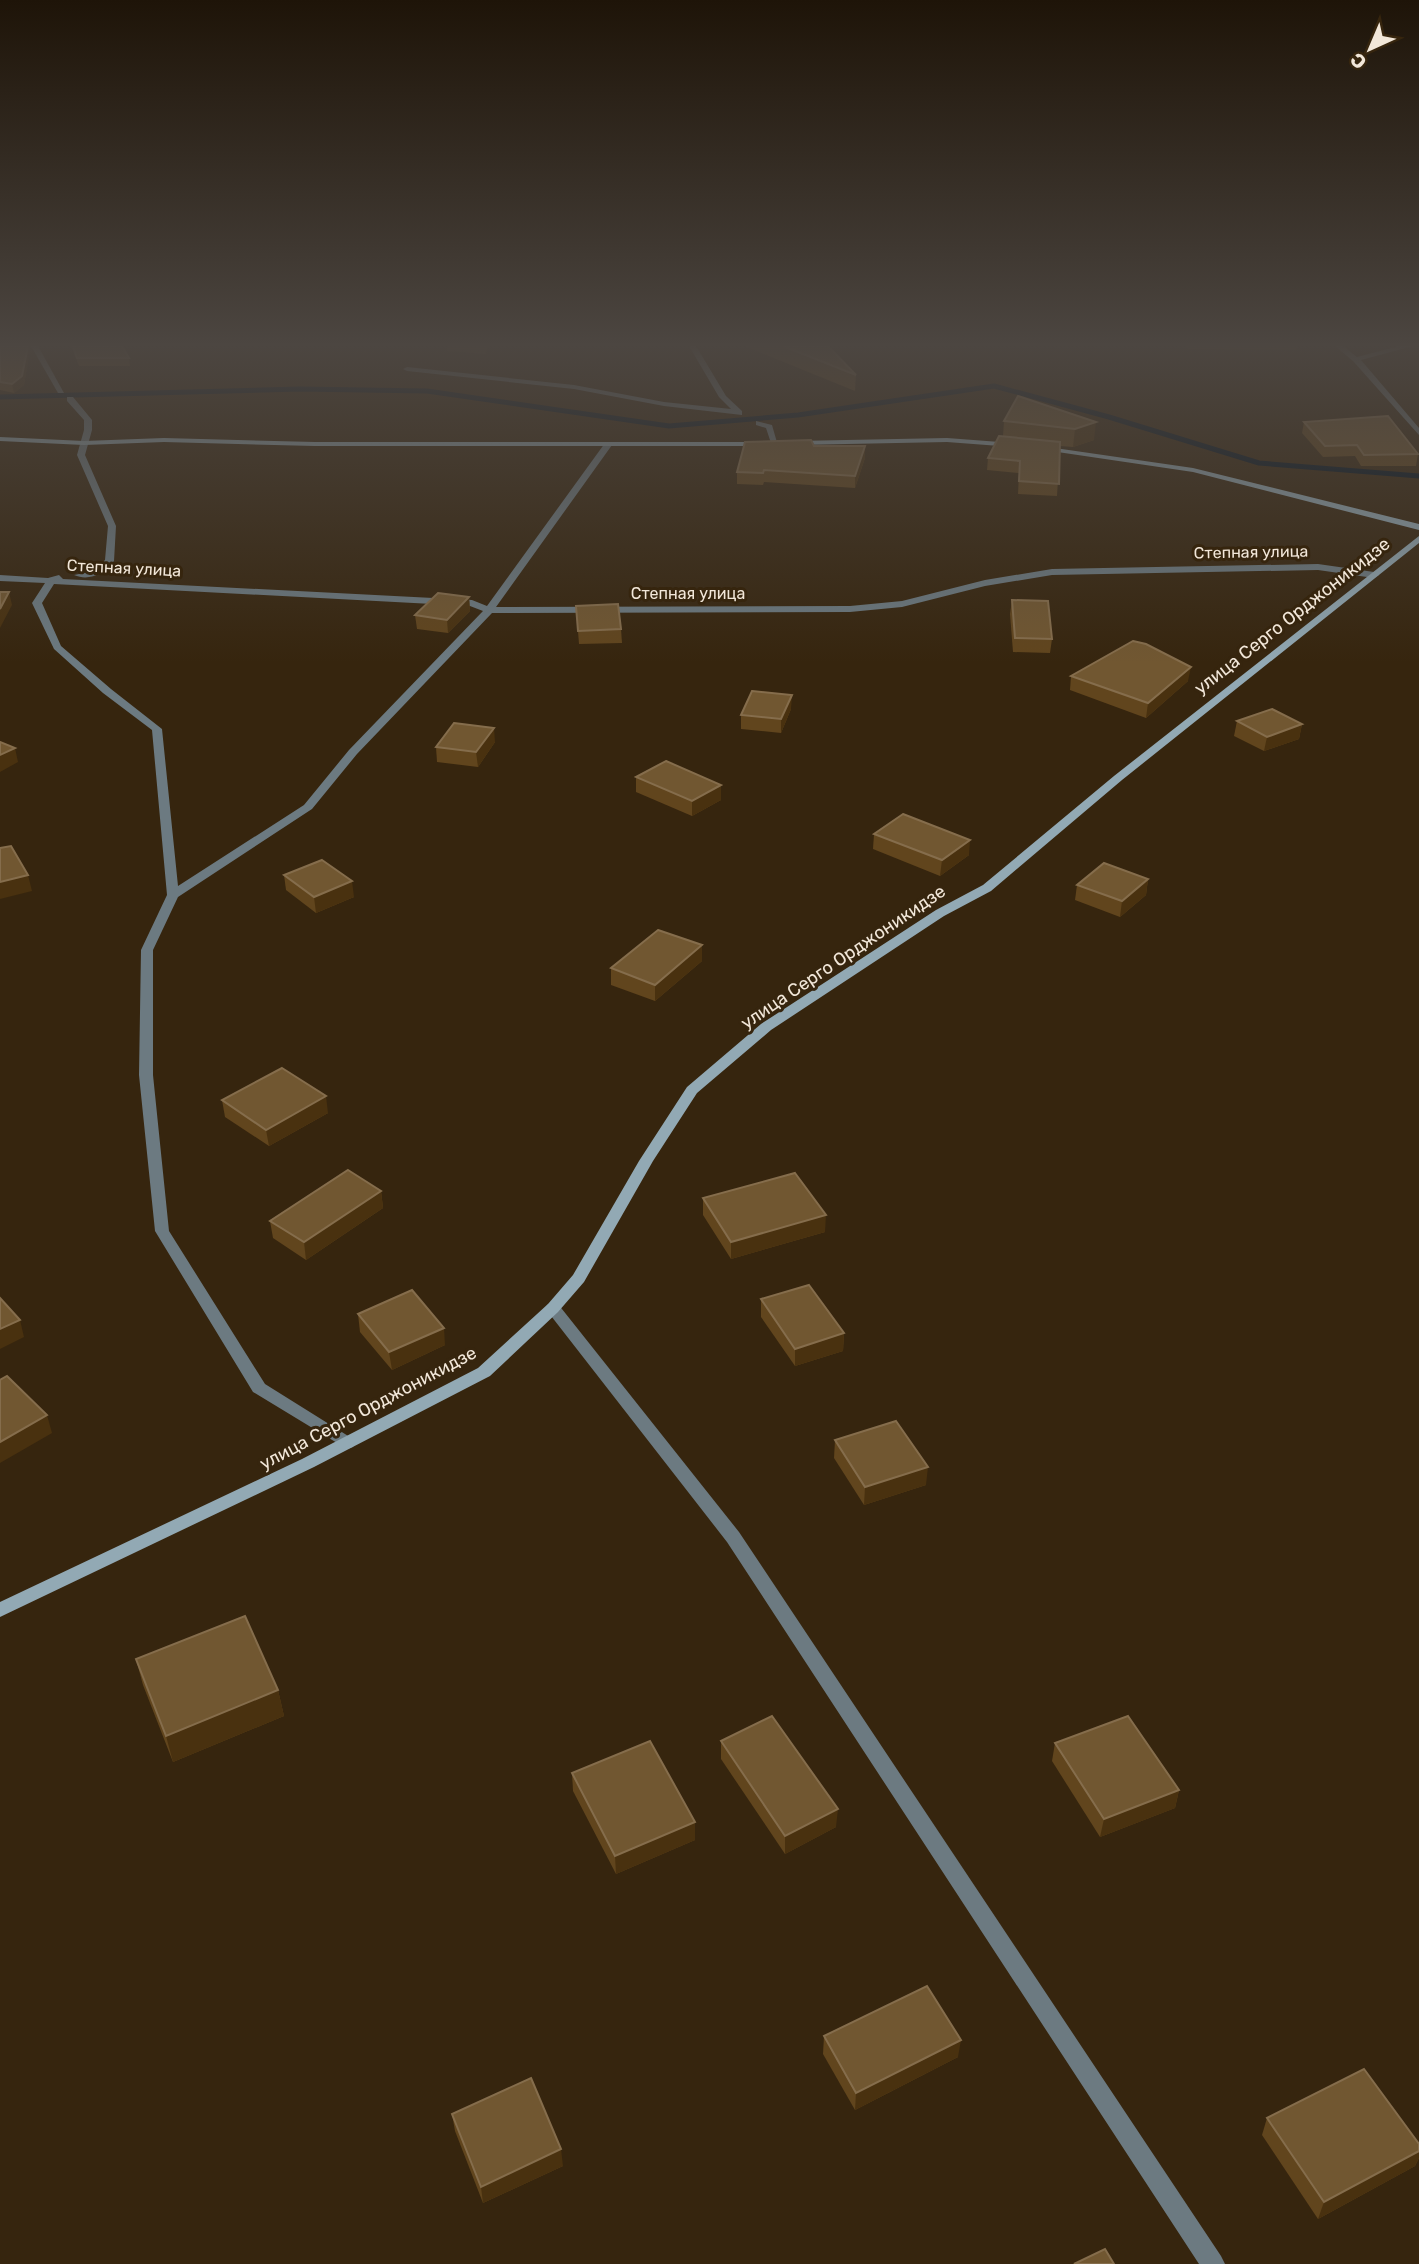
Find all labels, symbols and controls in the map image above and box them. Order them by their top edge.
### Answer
north arrow [1335,14,1405,84]
text: С [1346,48,1371,74]
street label: улица Серго Орджоникидзе [1190,533,1394,699]
street label: Степная улица [1194,542,1308,562]
street label: Степная улица [66,556,182,580]
street label: Степная улица [631,584,745,603]
street label: улица Серго Орджоникидзе [736,880,950,1034]
street label: улица Серго Орджоникидзе [256,1341,480,1475]

